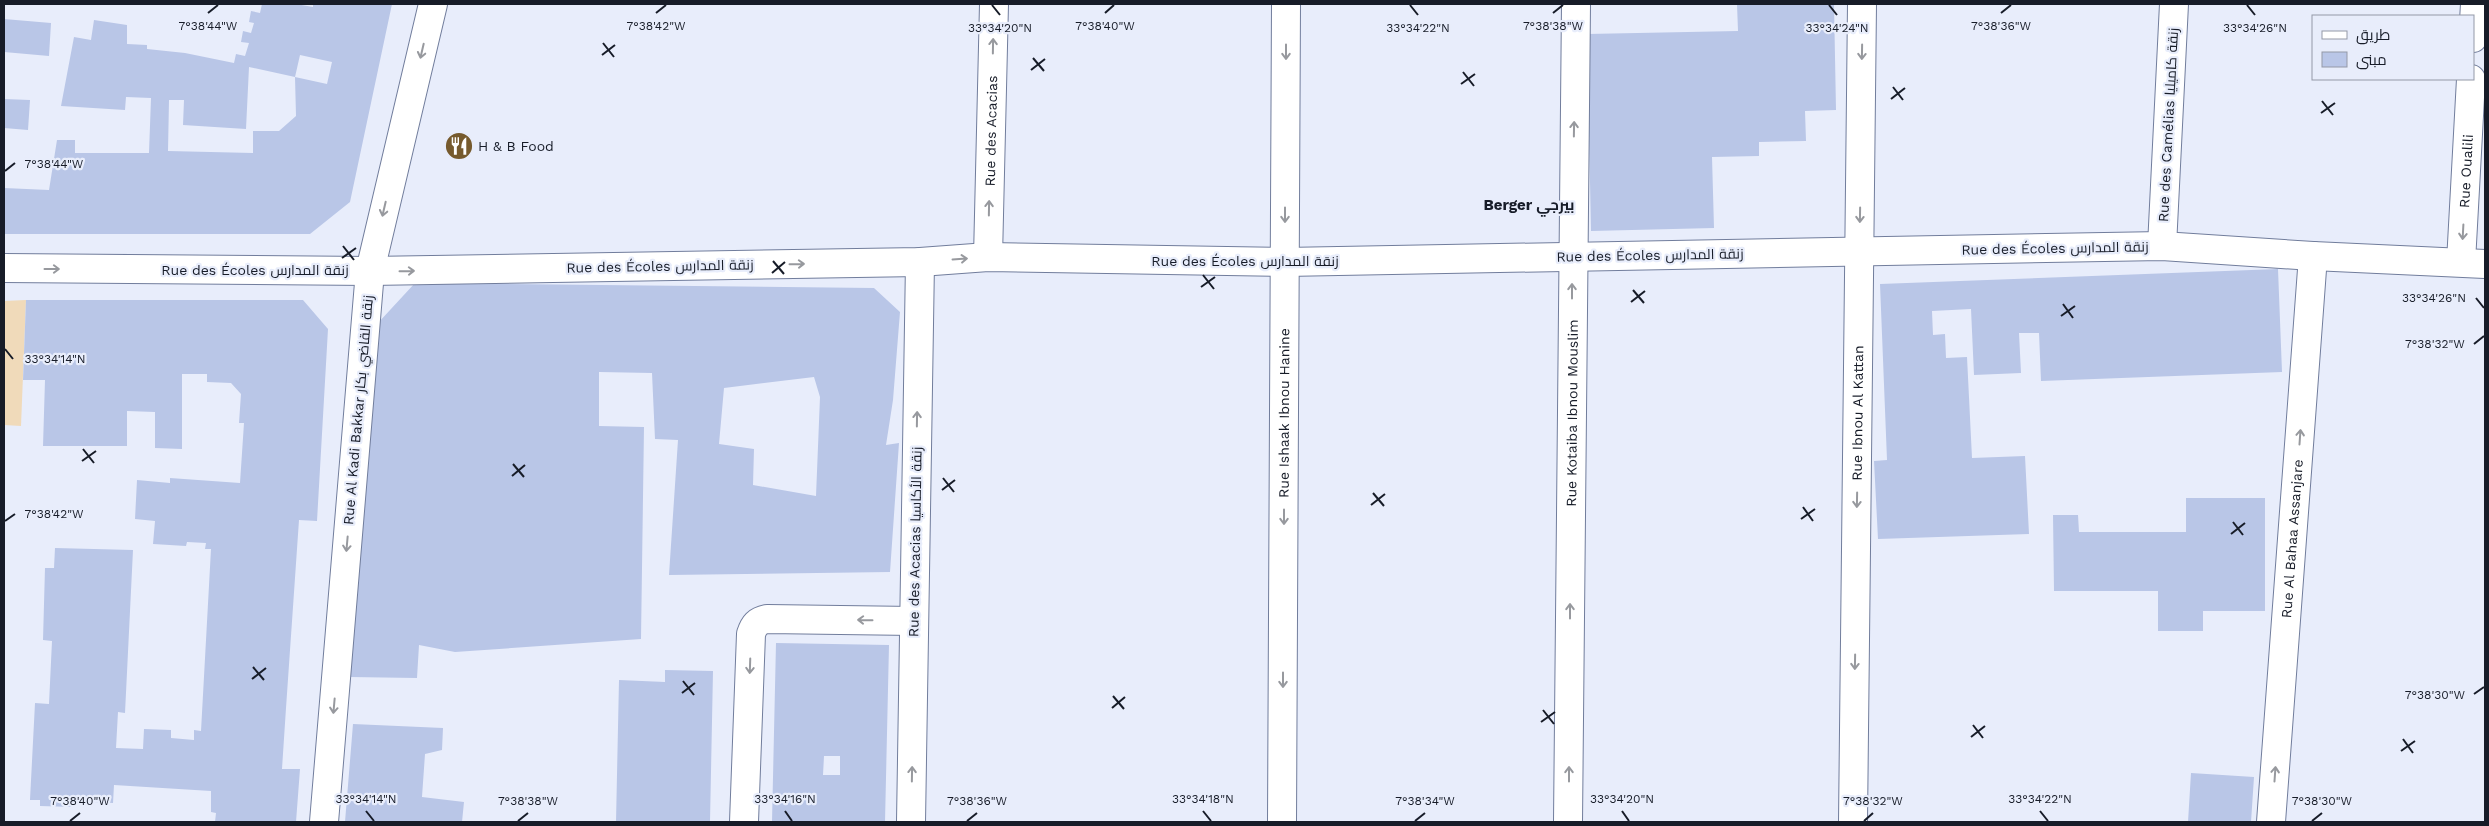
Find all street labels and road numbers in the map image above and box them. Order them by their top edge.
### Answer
street label: Rue des Camélias زنقة كاميليا [2155,27,2181,223]
street label: Rue des Acacias [982,75,1000,187]
street label: Rue Oualili [2456,134,2476,208]
street label: Rue des Écoles زنقة المدارس [1961,238,2149,258]
street label: Rue des Écoles زنقة المدارس [1556,245,1744,265]
street label: Rue des Écoles زنقة المدارس [1151,253,1339,269]
street label: Rue des Écoles زنقة المدارس [566,256,754,276]
street label: Rue des Écoles زنقة المدارس [161,262,349,278]
street label: Rue Al Kadi Bakkar زنقة القاضي بكار [340,294,379,526]
street label: Rue Kotaiba Ibnou Mouslim [1563,319,1581,507]
street label: Rue Ishaak Ibnou Hanine [1276,328,1292,498]
street label: Rue Ibnou Al Kattan [1849,345,1866,481]
street label: Rue des Acacias زنقة الأكاسيا [905,447,925,637]
street label: Rue Al Bahaa Assanjare [2278,459,2306,619]

